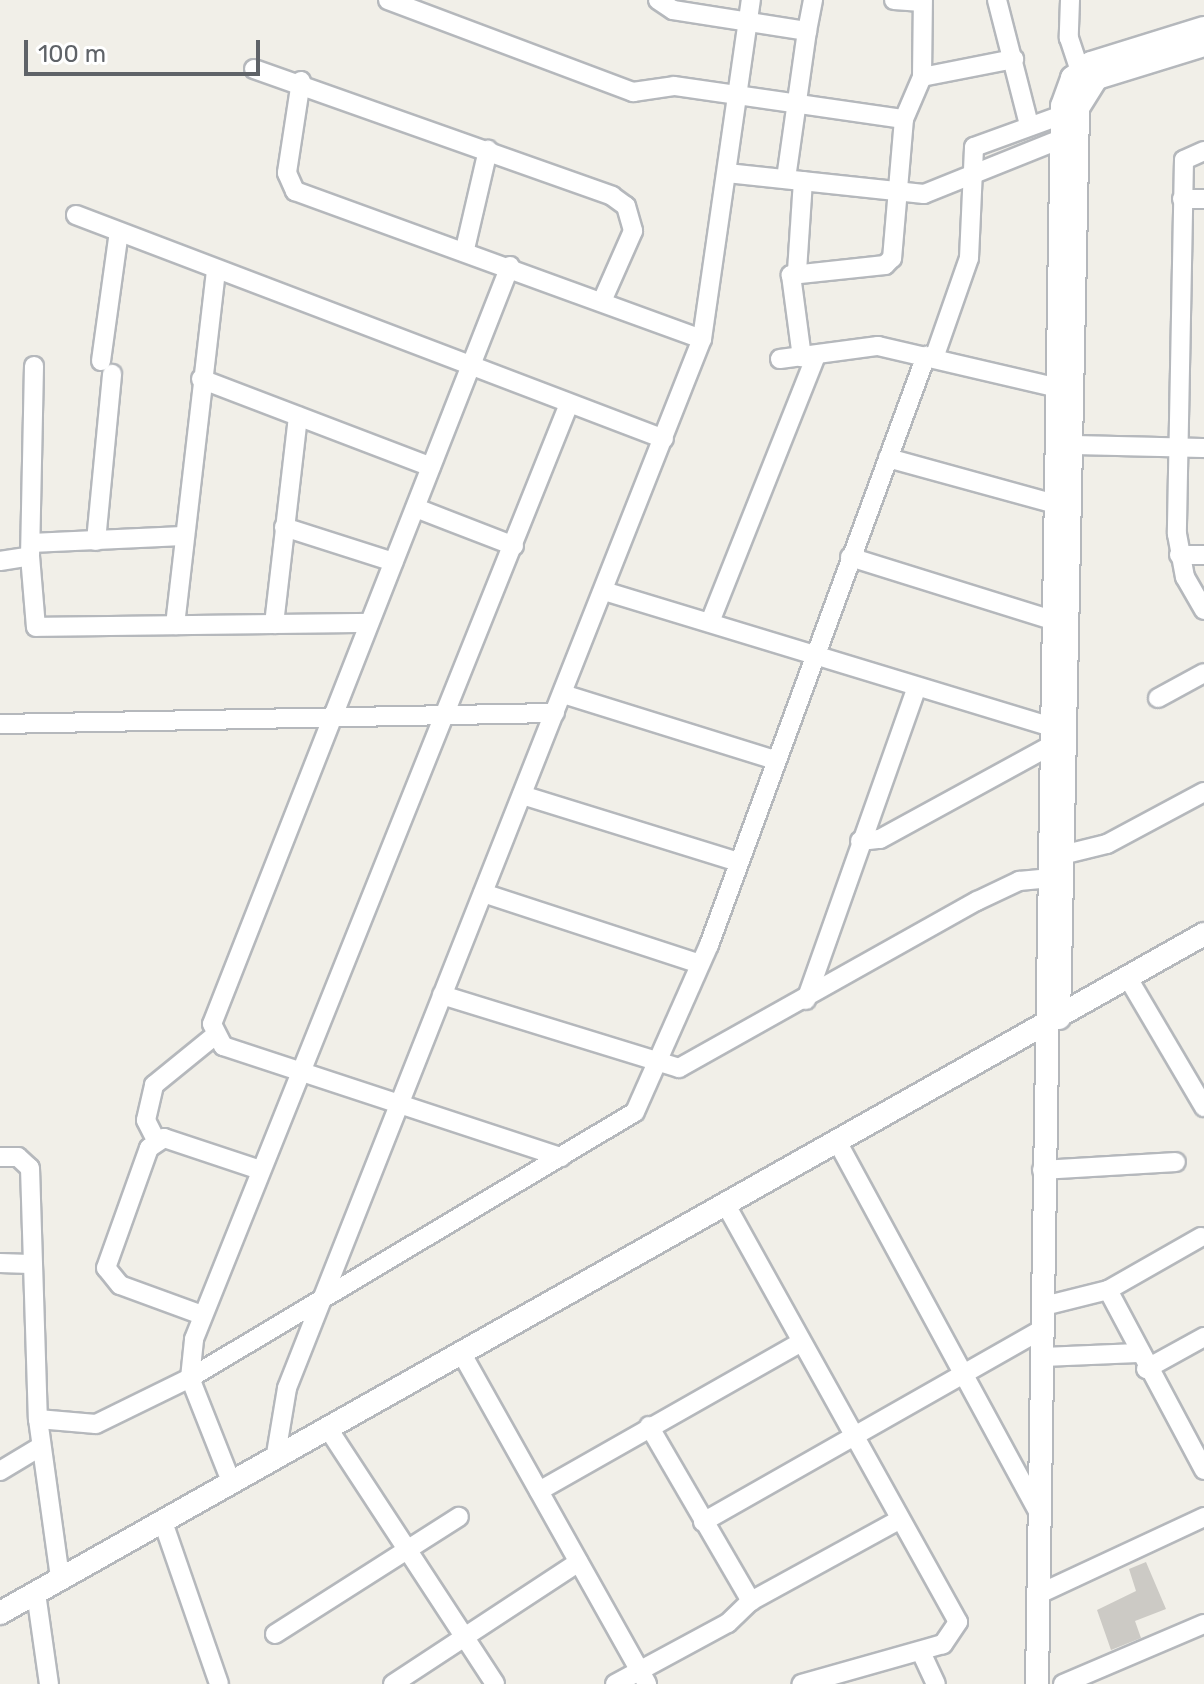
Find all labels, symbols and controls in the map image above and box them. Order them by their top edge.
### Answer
scale bar [28,24,264,74]
text: 100 m [38,40,106,68]

